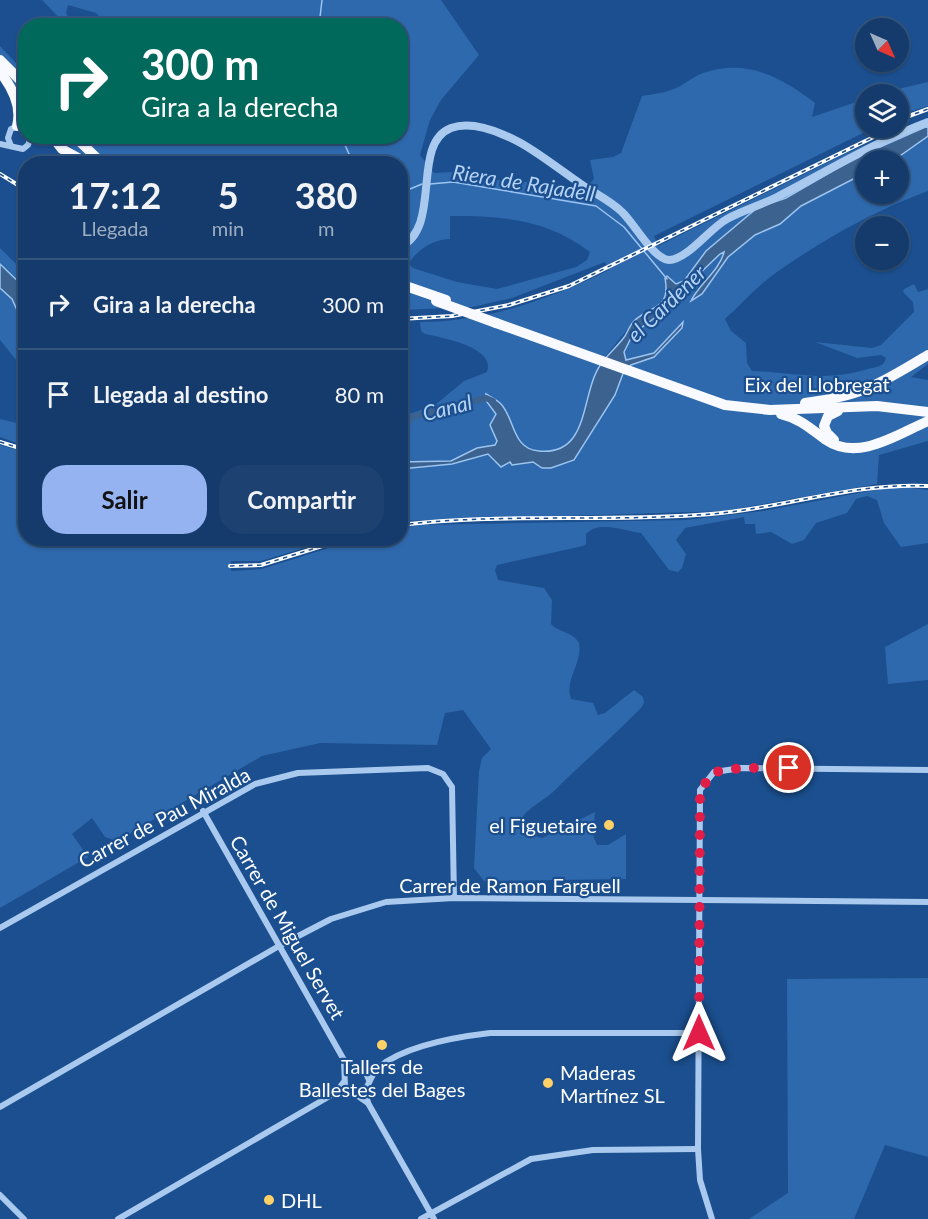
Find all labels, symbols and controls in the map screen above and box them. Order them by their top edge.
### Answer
north arrow [855,18,909,72]
map controls [855,18,909,270]
text: 300 m [141,39,259,89]
icon: right [42,42,120,120]
button: layers [855,84,909,138]
text: Gira a la derecha [141,90,338,123]
button: + [855,150,909,204]
water label: Riera de Rajadell [451,158,597,206]
text: 17:12 [69,173,161,217]
text: 5 [218,173,239,217]
text: 380 [295,173,357,217]
text: Llegada [81,216,148,240]
text: min [212,216,244,240]
text: m [318,216,334,240]
button: − [855,216,909,270]
water label: el Cardener [621,259,711,347]
icon: right [42,288,75,321]
text: Gira a la derecha [93,291,256,318]
text: 300 m [322,291,384,318]
street label: Eix del Llobregat [744,372,890,396]
icon: arrive [42,378,75,411]
text: Llegada al destino [93,381,269,408]
text: 80 m [335,381,384,408]
water label: Canal [420,389,475,425]
button: Salir [42,465,207,534]
button: Compartir [219,465,384,534]
pin [763,742,814,793]
icon: arrive [772,751,805,784]
street label: Carrer de Pau Miralda [74,762,254,872]
place label: el Figuetaire [489,813,597,837]
marker: el Figuetaire [602,818,616,832]
street label: Carrer de Miguel Servet [226,831,350,1023]
street label: Carrer de Ramon Farguell [399,873,621,897]
position arrow [667,1001,731,1065]
marker: Tallers de Ballestes del Bages [375,1038,389,1052]
place label: Tallers de Ballestes del Bages [299,1054,465,1101]
place label: Maderas Martínez SL [560,1060,665,1107]
marker: Maderas Martínez SL [541,1076,555,1090]
place label: DHL [281,1188,322,1212]
marker: DHL [262,1193,276,1207]

